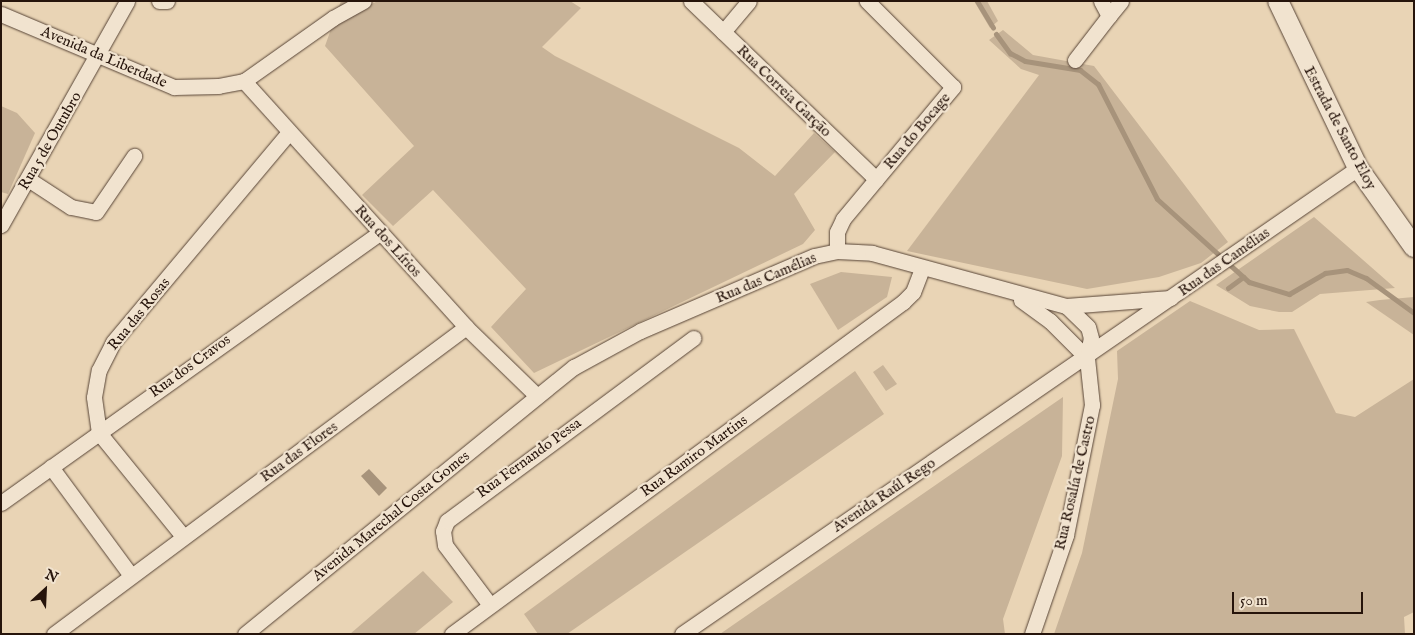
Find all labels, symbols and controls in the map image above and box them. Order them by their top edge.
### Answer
street label: Avenida da Liberdade [38,22,170,92]
street label: Rua Correia Garção [733,41,835,141]
street label: Estrada de Santo Eloy [1300,63,1380,193]
street label: Rua 5 de Outubro [15,89,85,193]
street label: Rua do Bocage [880,89,954,173]
street label: Rua dos Lírios [351,201,425,281]
street label: Rua das Camélias [1175,224,1273,300]
street label: Rua das Camélias [713,249,819,307]
street label: Rua das Rosas [104,274,174,354]
street label: Rua dos Cravos [146,331,234,401]
street label: Rua Ramiro Martins [637,411,751,501]
street label: Rua Fernando Pessa [473,414,585,502]
street label: Rua Rosalía de Castro [1051,414,1099,552]
street label: Rua das Flores [257,418,341,486]
street label: Avenida Marechal Costa Gomes [309,447,473,585]
street label: Avenida Raúl Rego [829,454,939,536]
north arrow [20,565,70,615]
text: N [42,566,61,587]
scale bar [1235,582,1366,614]
text: 50 m [1240,591,1268,610]

